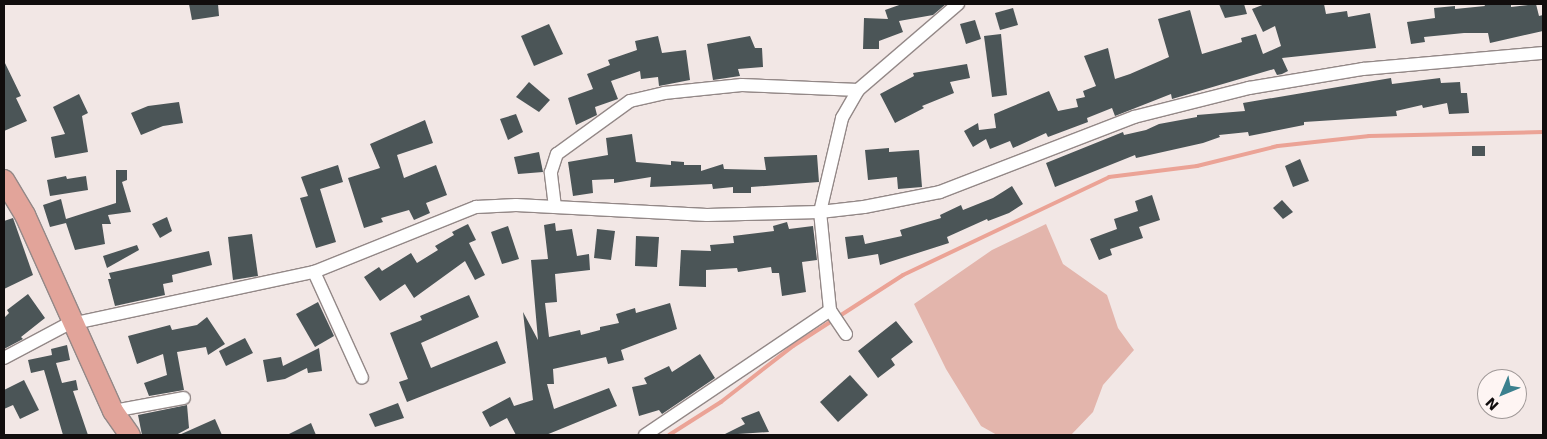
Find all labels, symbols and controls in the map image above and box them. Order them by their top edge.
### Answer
north arrow [1477,369,1527,419]
text: N [1482,394,1502,414]

